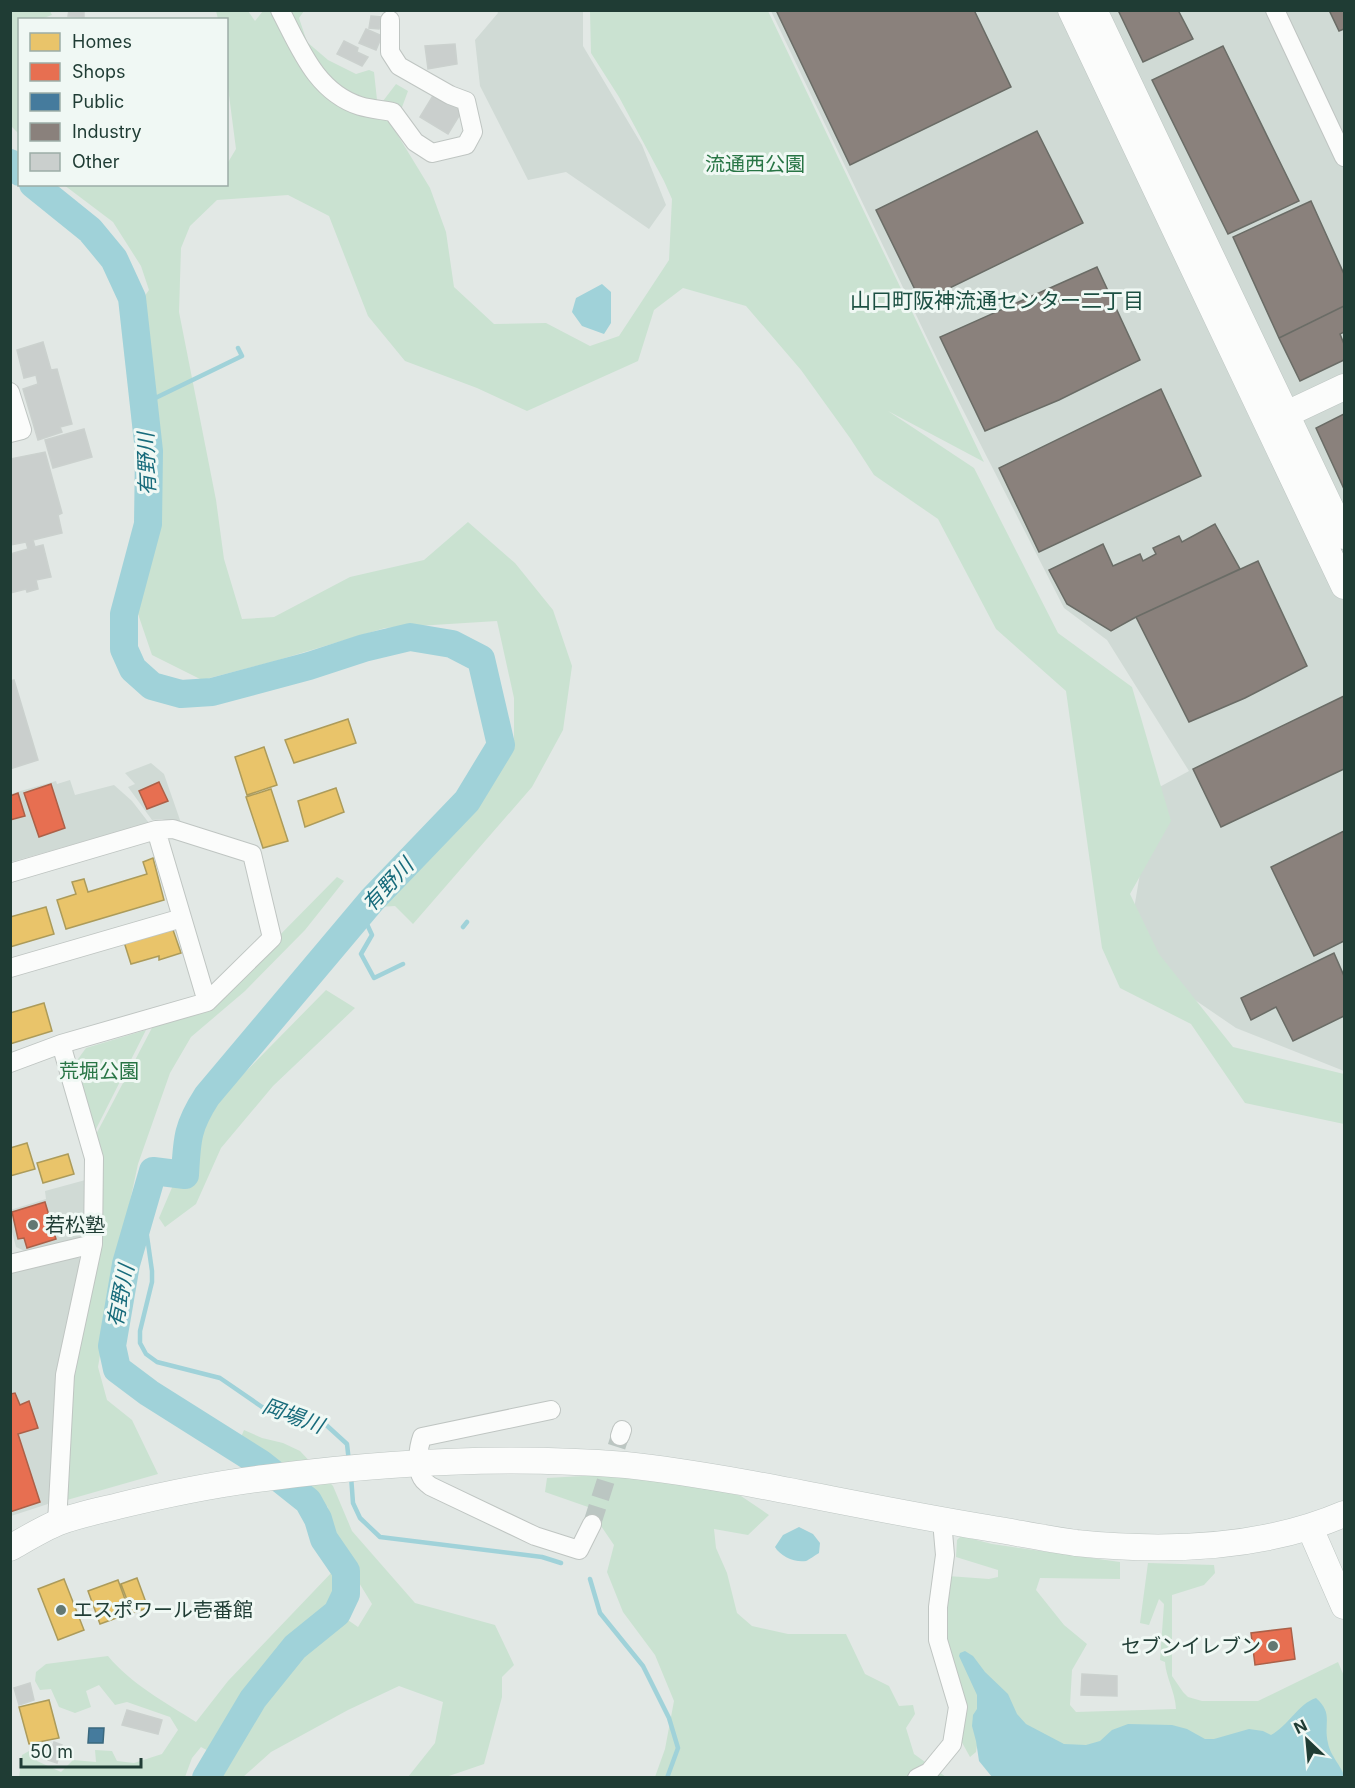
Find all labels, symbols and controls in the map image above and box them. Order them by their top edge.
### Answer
legend [18,18,228,186]
text: Homes [72,31,132,52]
text: Shops [72,61,126,82]
text: Public [72,91,124,112]
text: Industry [72,121,142,142]
text: Other [72,151,120,172]
park label: 流通西公園 [705,152,805,176]
district label: 山口町阪神流通センター二丁目 [850,288,1144,313]
water label: 有野川 [133,430,160,496]
water label: 有野川 [357,852,420,916]
park label: 荒堀公園 [59,1059,139,1083]
place label: 若松塾 [45,1213,105,1237]
marker: 若松塾 [26,1218,40,1232]
water label: 有野川 [102,1261,139,1329]
water label: 岡場川 [259,1393,329,1439]
place label: エスポワール壱番館 [73,1598,253,1622]
marker: エスポワール壱番館 [54,1603,68,1617]
place label: セブンイレブン [1121,1634,1261,1658]
marker: セブンイレブン [1266,1639,1280,1653]
north arrow [1277,1710,1337,1770]
text: N [1291,1715,1310,1738]
scale bar [21,1731,141,1769]
text: 50 m [30,1741,73,1762]

